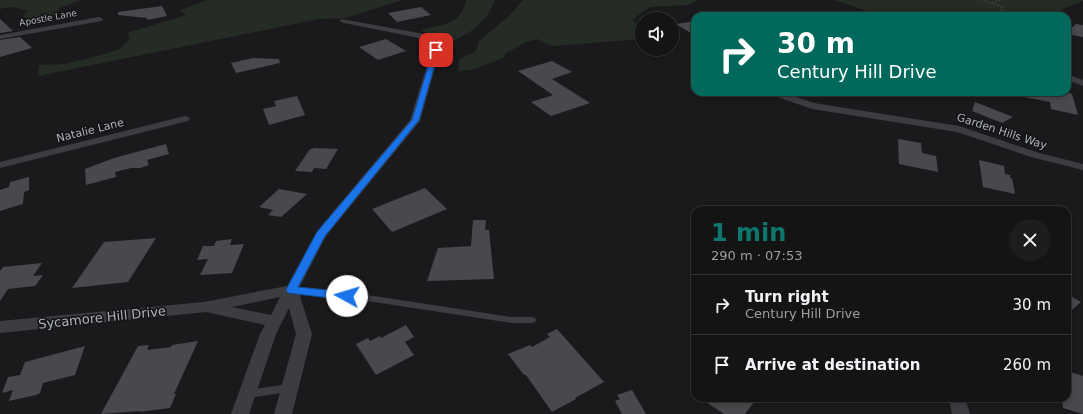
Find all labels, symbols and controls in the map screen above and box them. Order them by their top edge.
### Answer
street label: Apostle Lane [18,8,78,28]
map controls [635,12,679,56]
button: sound [635,12,679,56]
text: 30 m [777,27,855,60]
icon: right [711,28,763,80]
pin [419,33,453,67]
icon: arrive [425,39,447,61]
text: Century Hill Drive [777,61,937,82]
street label: Garden Hills Way [955,111,1049,152]
street label: Natalie Lane [55,116,125,145]
text: 1 min [711,219,786,247]
button: close [1009,219,1051,261]
text: 290 m · 07:53 [711,248,802,263]
position arrow [326,275,368,317]
text: Turn right [745,288,829,306]
icon: right [711,294,733,316]
text: 30 m [1013,296,1051,314]
street label: Sycamore Hill Drive [37,303,167,332]
text: Century Hill Drive [745,306,860,321]
icon: arrive [711,354,733,376]
text: Arrive at destination [745,356,920,374]
text: 260 m [1003,356,1051,374]

